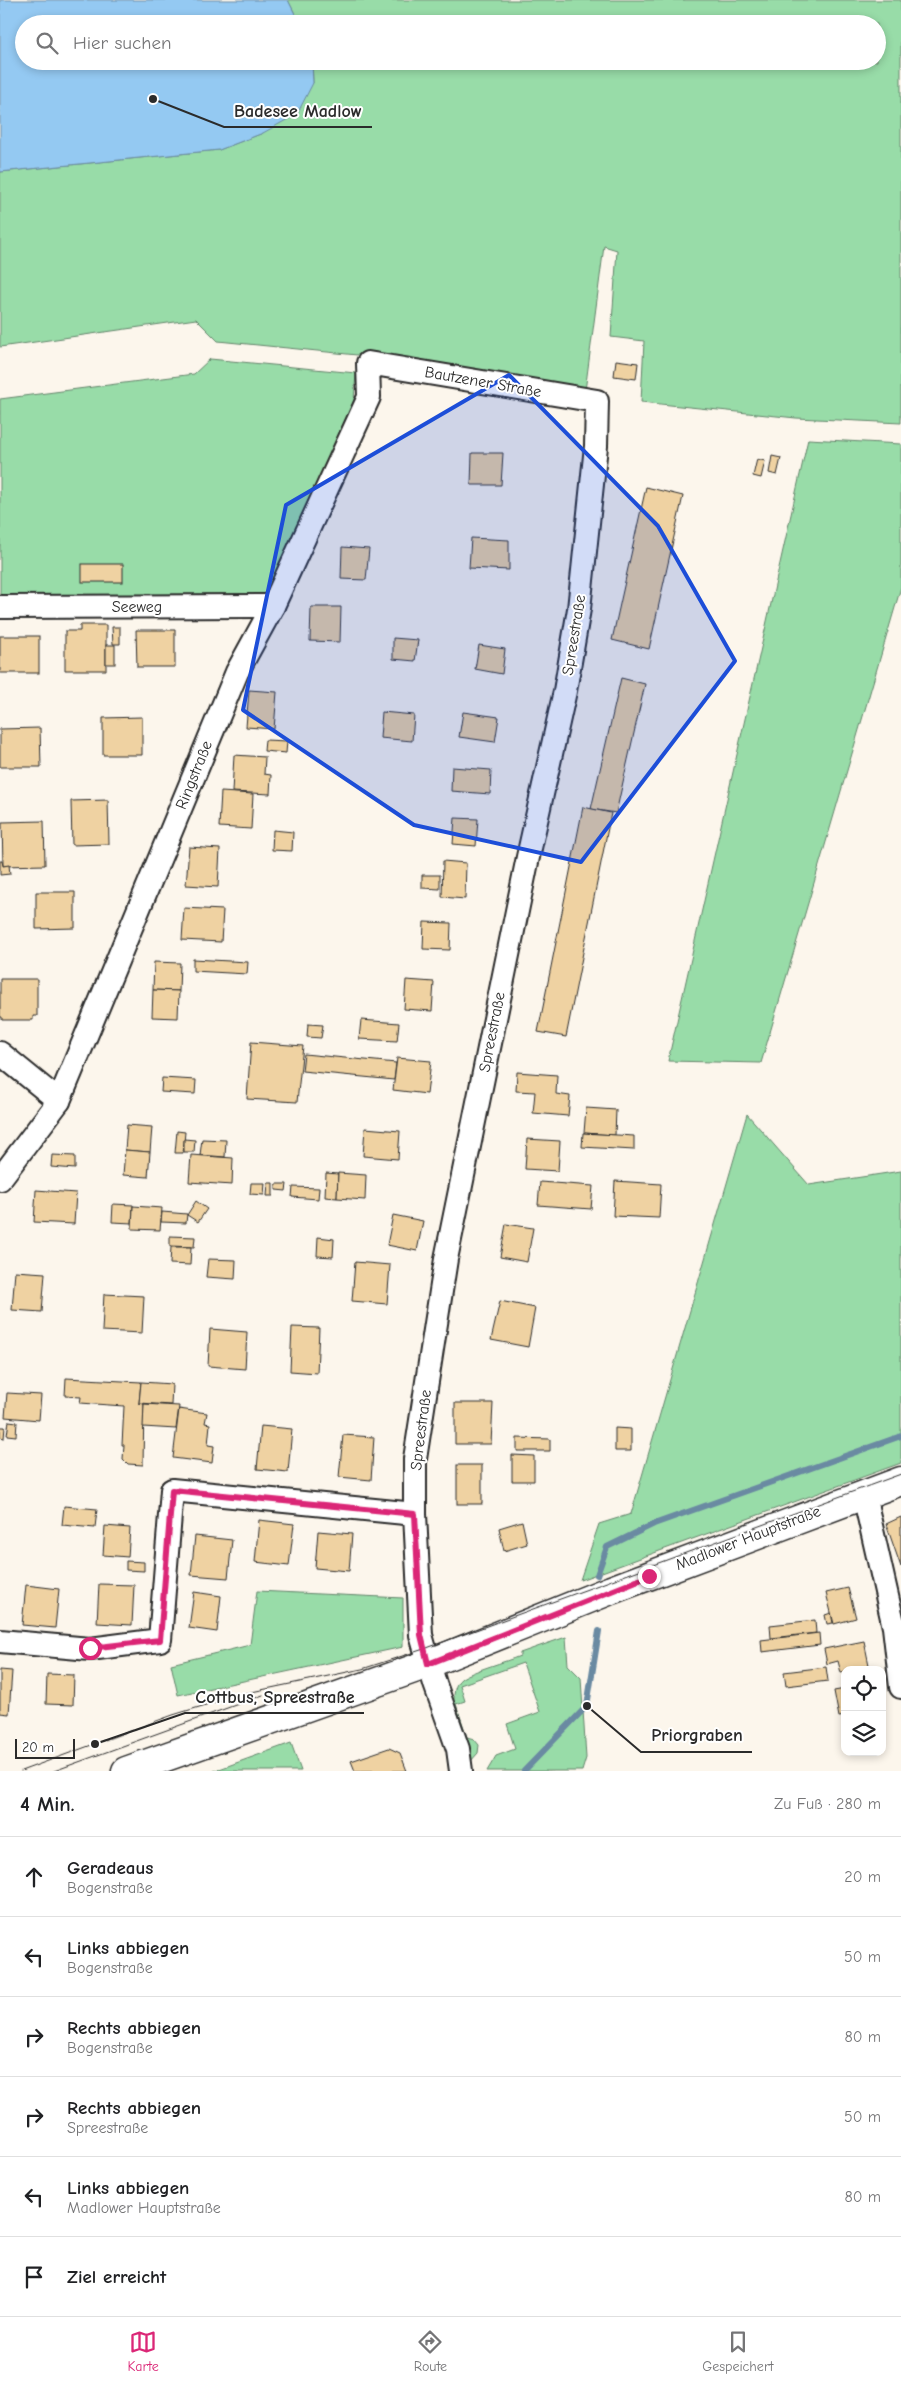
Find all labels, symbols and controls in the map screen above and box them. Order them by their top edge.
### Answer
search box [15,15,886,70]
icon: search [33,29,61,57]
text: Hier suchen [73,32,171,54]
callout: Badesee Madlow [224,94,372,127]
text: Badesee Madlow [234,101,362,122]
street label: Bautzener Straße [423,363,543,401]
street label: Spreestraße [559,593,589,677]
street label: Seeweg [112,598,162,616]
street label: Ringstraße [172,738,216,812]
street label: Spreestraße [475,990,509,1074]
street label: Spreestraße [407,1389,435,1471]
street label: Madlower Hauptstraße [673,1502,823,1574]
route end [638,1565,661,1588]
route start [79,1637,102,1660]
map controls [841,1666,886,1756]
button: locate [841,1666,886,1711]
callout: Cottbus, Spreestraße [185,1680,364,1713]
text: Cottbus, Spreestraße [195,1687,355,1708]
button: layers [841,1711,886,1756]
callout: Priorgraben [641,1719,752,1752]
text: Priorgraben [651,1725,743,1746]
scale bar [15,1736,75,1759]
text: 20 m [22,1739,54,1756]
text: 4 Min. [20,1792,75,1816]
text: Zu Fuß · 280 m [774,1795,881,1813]
text: Geradeaus [67,1857,153,1879]
icon: ahead [20,1863,48,1891]
text: 20 m [844,1868,881,1886]
text: Bogenstraße [67,1879,153,1897]
text: Links abbiegen [67,1937,189,1959]
icon: left [20,1943,48,1971]
text: 50 m [844,1948,881,1966]
text: Bogenstraße [67,1959,153,1977]
text: Rechts abbiegen [67,2017,201,2039]
icon: right [20,2023,48,2051]
text: 80 m [844,2028,881,2046]
text: Bogenstraße [67,2039,153,2057]
text: Rechts abbiegen [67,2097,201,2119]
icon: right [20,2103,48,2131]
text: 50 m [844,2108,881,2126]
text: Spreestraße [67,2119,148,2137]
text: Links abbiegen [67,2177,189,2199]
icon: left [20,2183,48,2211]
text: 80 m [844,2188,881,2206]
text: Madlower Hauptstraße [67,2199,221,2217]
icon: arrive [20,2263,48,2291]
text: Ziel erreicht [67,2266,166,2288]
tab: Karte [128,2328,159,2375]
tab: Route [414,2328,447,2375]
tab: Gespeichert [702,2328,773,2375]

